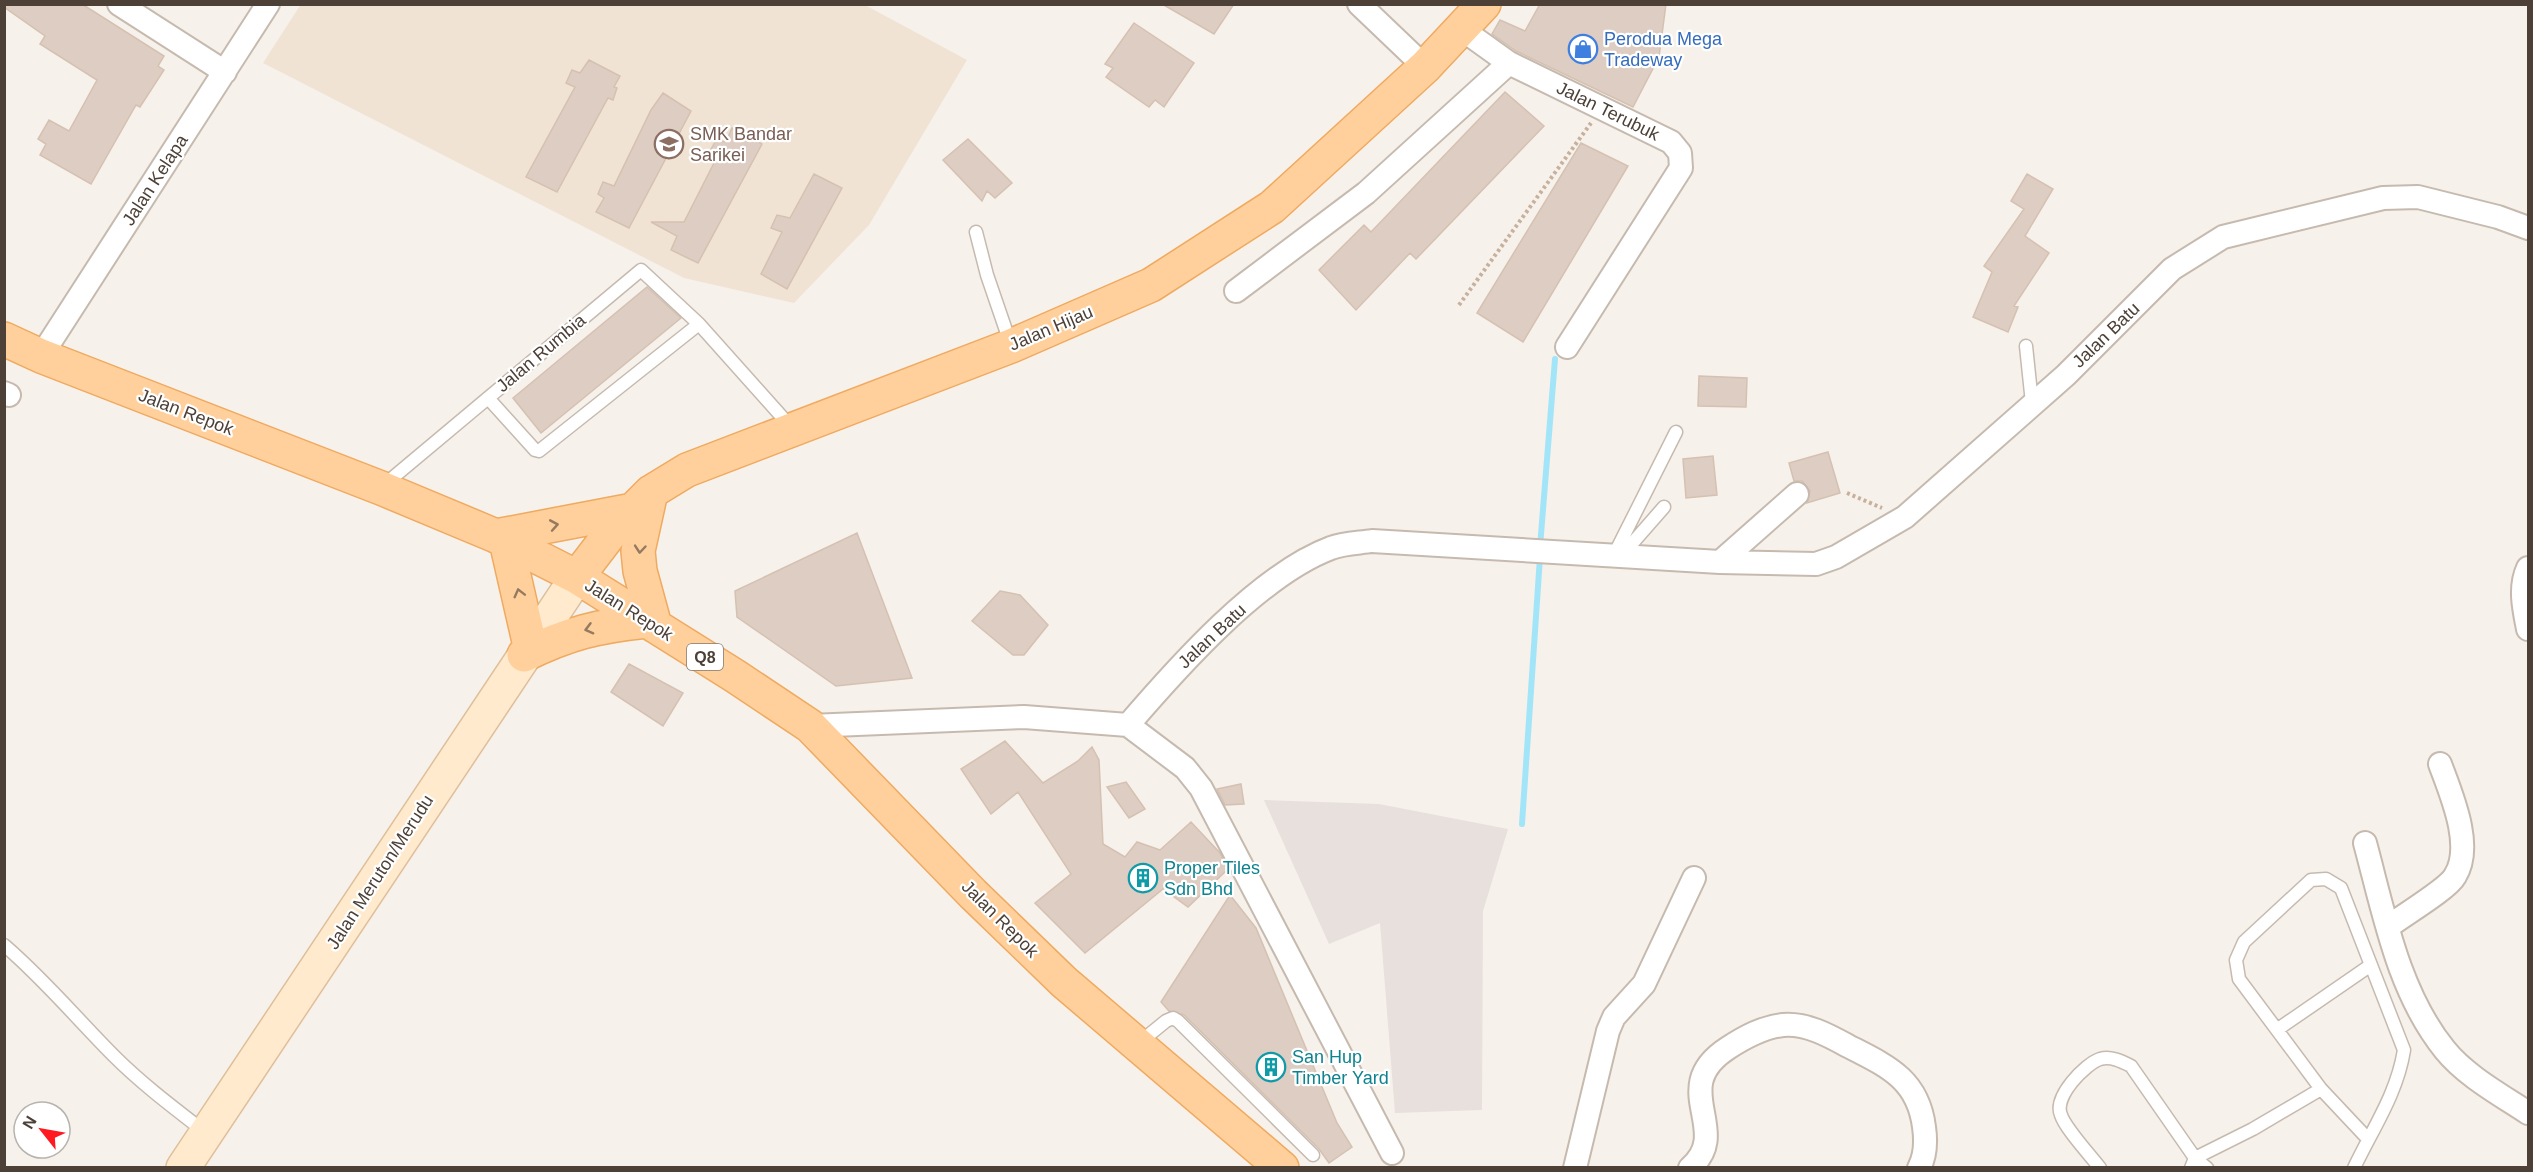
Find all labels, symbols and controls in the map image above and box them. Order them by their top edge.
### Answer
place label: Perodua Mega Tradeway [1604,29,1723,70]
shop icon: Perodua Mega Tradeway [1567,33,1599,65]
street label: Jalan Terubuk [1553,78,1663,145]
place label: SMK Bandar Sarikei [690,124,792,165]
school or university icon: SMK Bandar Sarikei [653,128,685,160]
street label: Jalan Kelapa [118,130,192,229]
street label: Jalan Batu [2068,298,2144,372]
street label: Jalan Hijau [1006,301,1096,355]
street label: Jalan Rumbia [492,309,590,396]
street label: Jalan Repok [136,385,237,440]
one-way arrow [548,519,558,532]
one-way arrow [634,544,647,554]
street label: Jalan Repok [581,575,678,646]
one-way arrow [514,589,527,599]
street label: Jalan Batu [1174,600,1250,672]
one-way arrow [584,622,595,634]
road number: Q8 [687,644,723,670]
street label: Jalan Meruton/Merudu [323,791,437,953]
place label: Proper Tiles Sdn Bhd [1164,858,1260,899]
building icon: Proper Tiles Sdn Bhd [1127,862,1159,894]
street label: Jalan Repok [958,877,1043,962]
place label: San Hup Timber Yard [1292,1047,1389,1088]
building icon: San Hup Timber Yard [1255,1051,1287,1083]
north arrow [12,1100,72,1160]
text: N [19,1113,40,1132]

